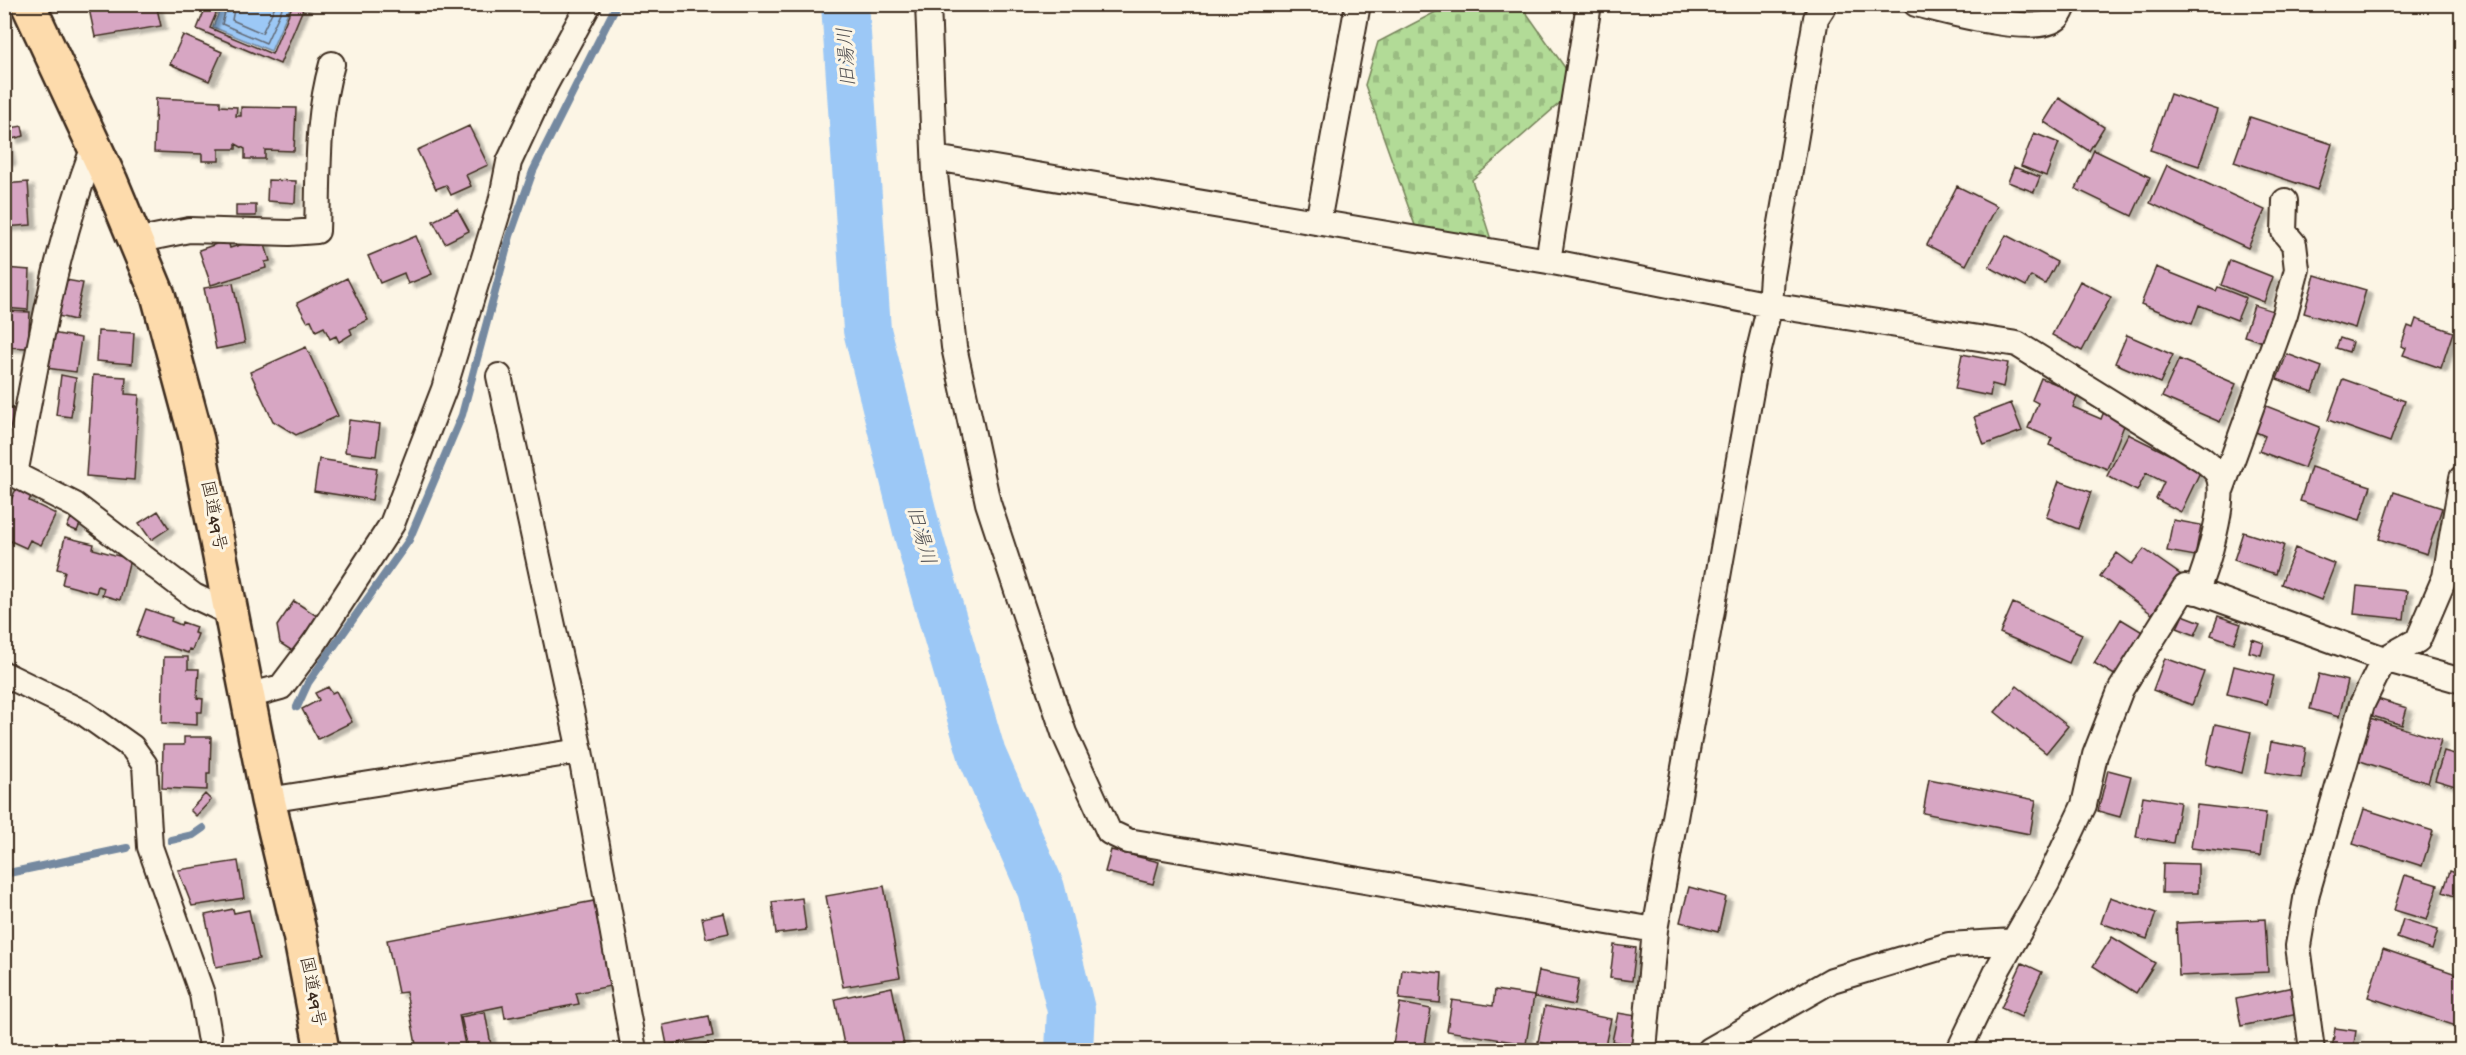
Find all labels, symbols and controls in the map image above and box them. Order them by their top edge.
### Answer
water label: 旧湯川 [834,26,863,88]
street label: 国道49号 [195,479,230,553]
water label: 旧湯川 [900,504,939,568]
street label: 国道49号 [294,955,329,1029]

